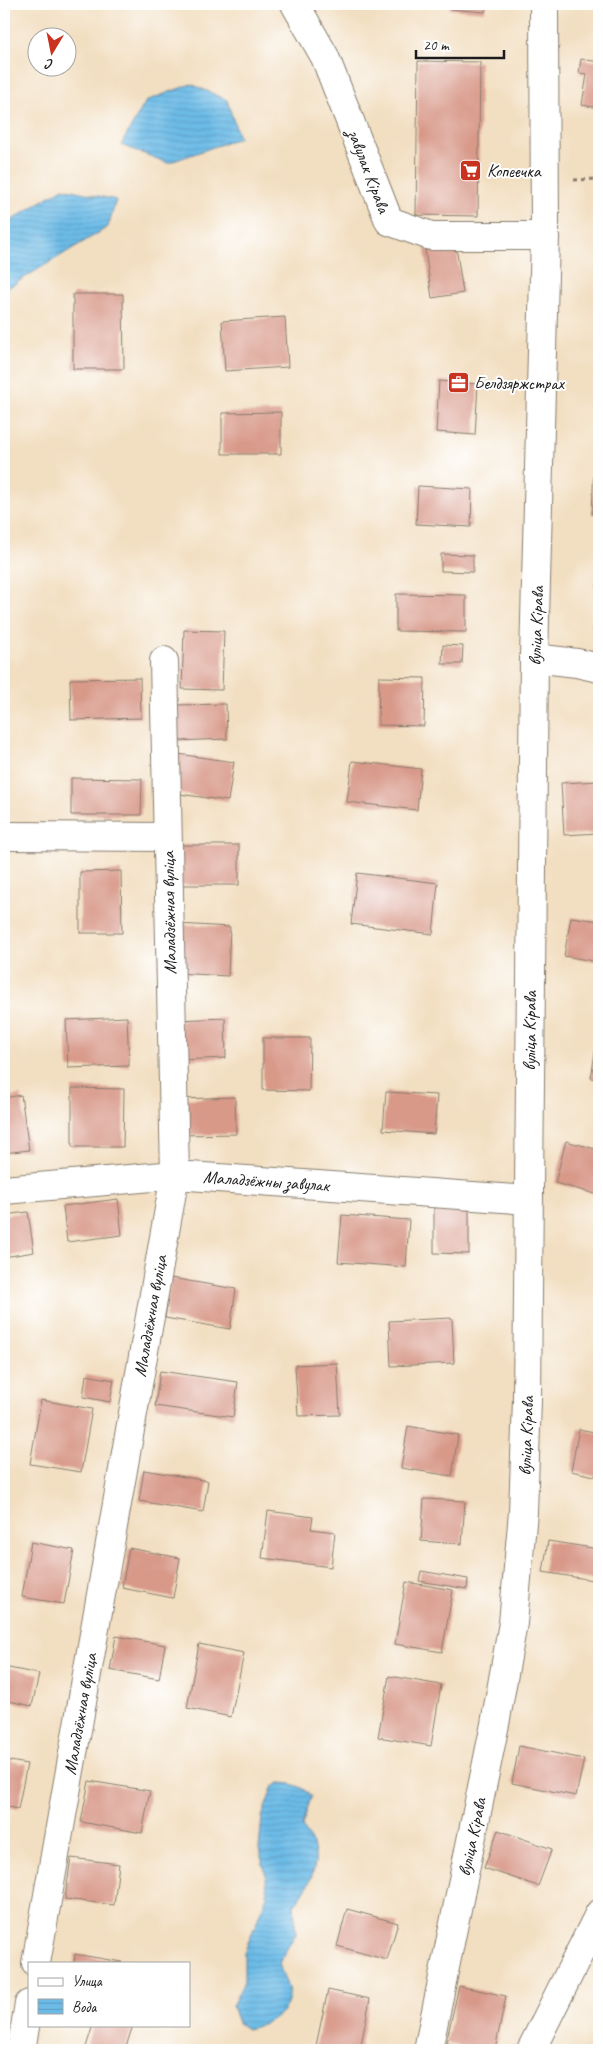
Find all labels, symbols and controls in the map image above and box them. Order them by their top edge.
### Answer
north arrow [28,28,78,78]
scale bar [416,28,503,60]
text: 20 m [423,36,450,55]
text: С [43,55,55,73]
street label: завулак Кірава [341,124,396,218]
supermarket icon: Копеечка [459,159,483,183]
place label: Копеечка [487,160,542,182]
office icon: Белдзяржстрах [446,371,470,395]
place label: Белдзяржстрах [474,372,566,394]
street label: вуліца Кірава [524,584,548,666]
street label: Маладзёжная вуліца [157,850,181,975]
street label: вуліца Кірава [519,990,541,1071]
street label: Маладзёжны завулак [202,1166,332,1198]
street label: Маладзёжная вуліца [128,1252,172,1378]
street label: вуліца Кірава [514,1394,538,1476]
street label: Маладзёжная вуліца [58,1650,102,1776]
street label: вуліца Кірава [453,1794,491,1878]
legend [28,1962,190,2026]
text: Улица [72,1972,103,1991]
text: Вода [72,1998,97,2017]

